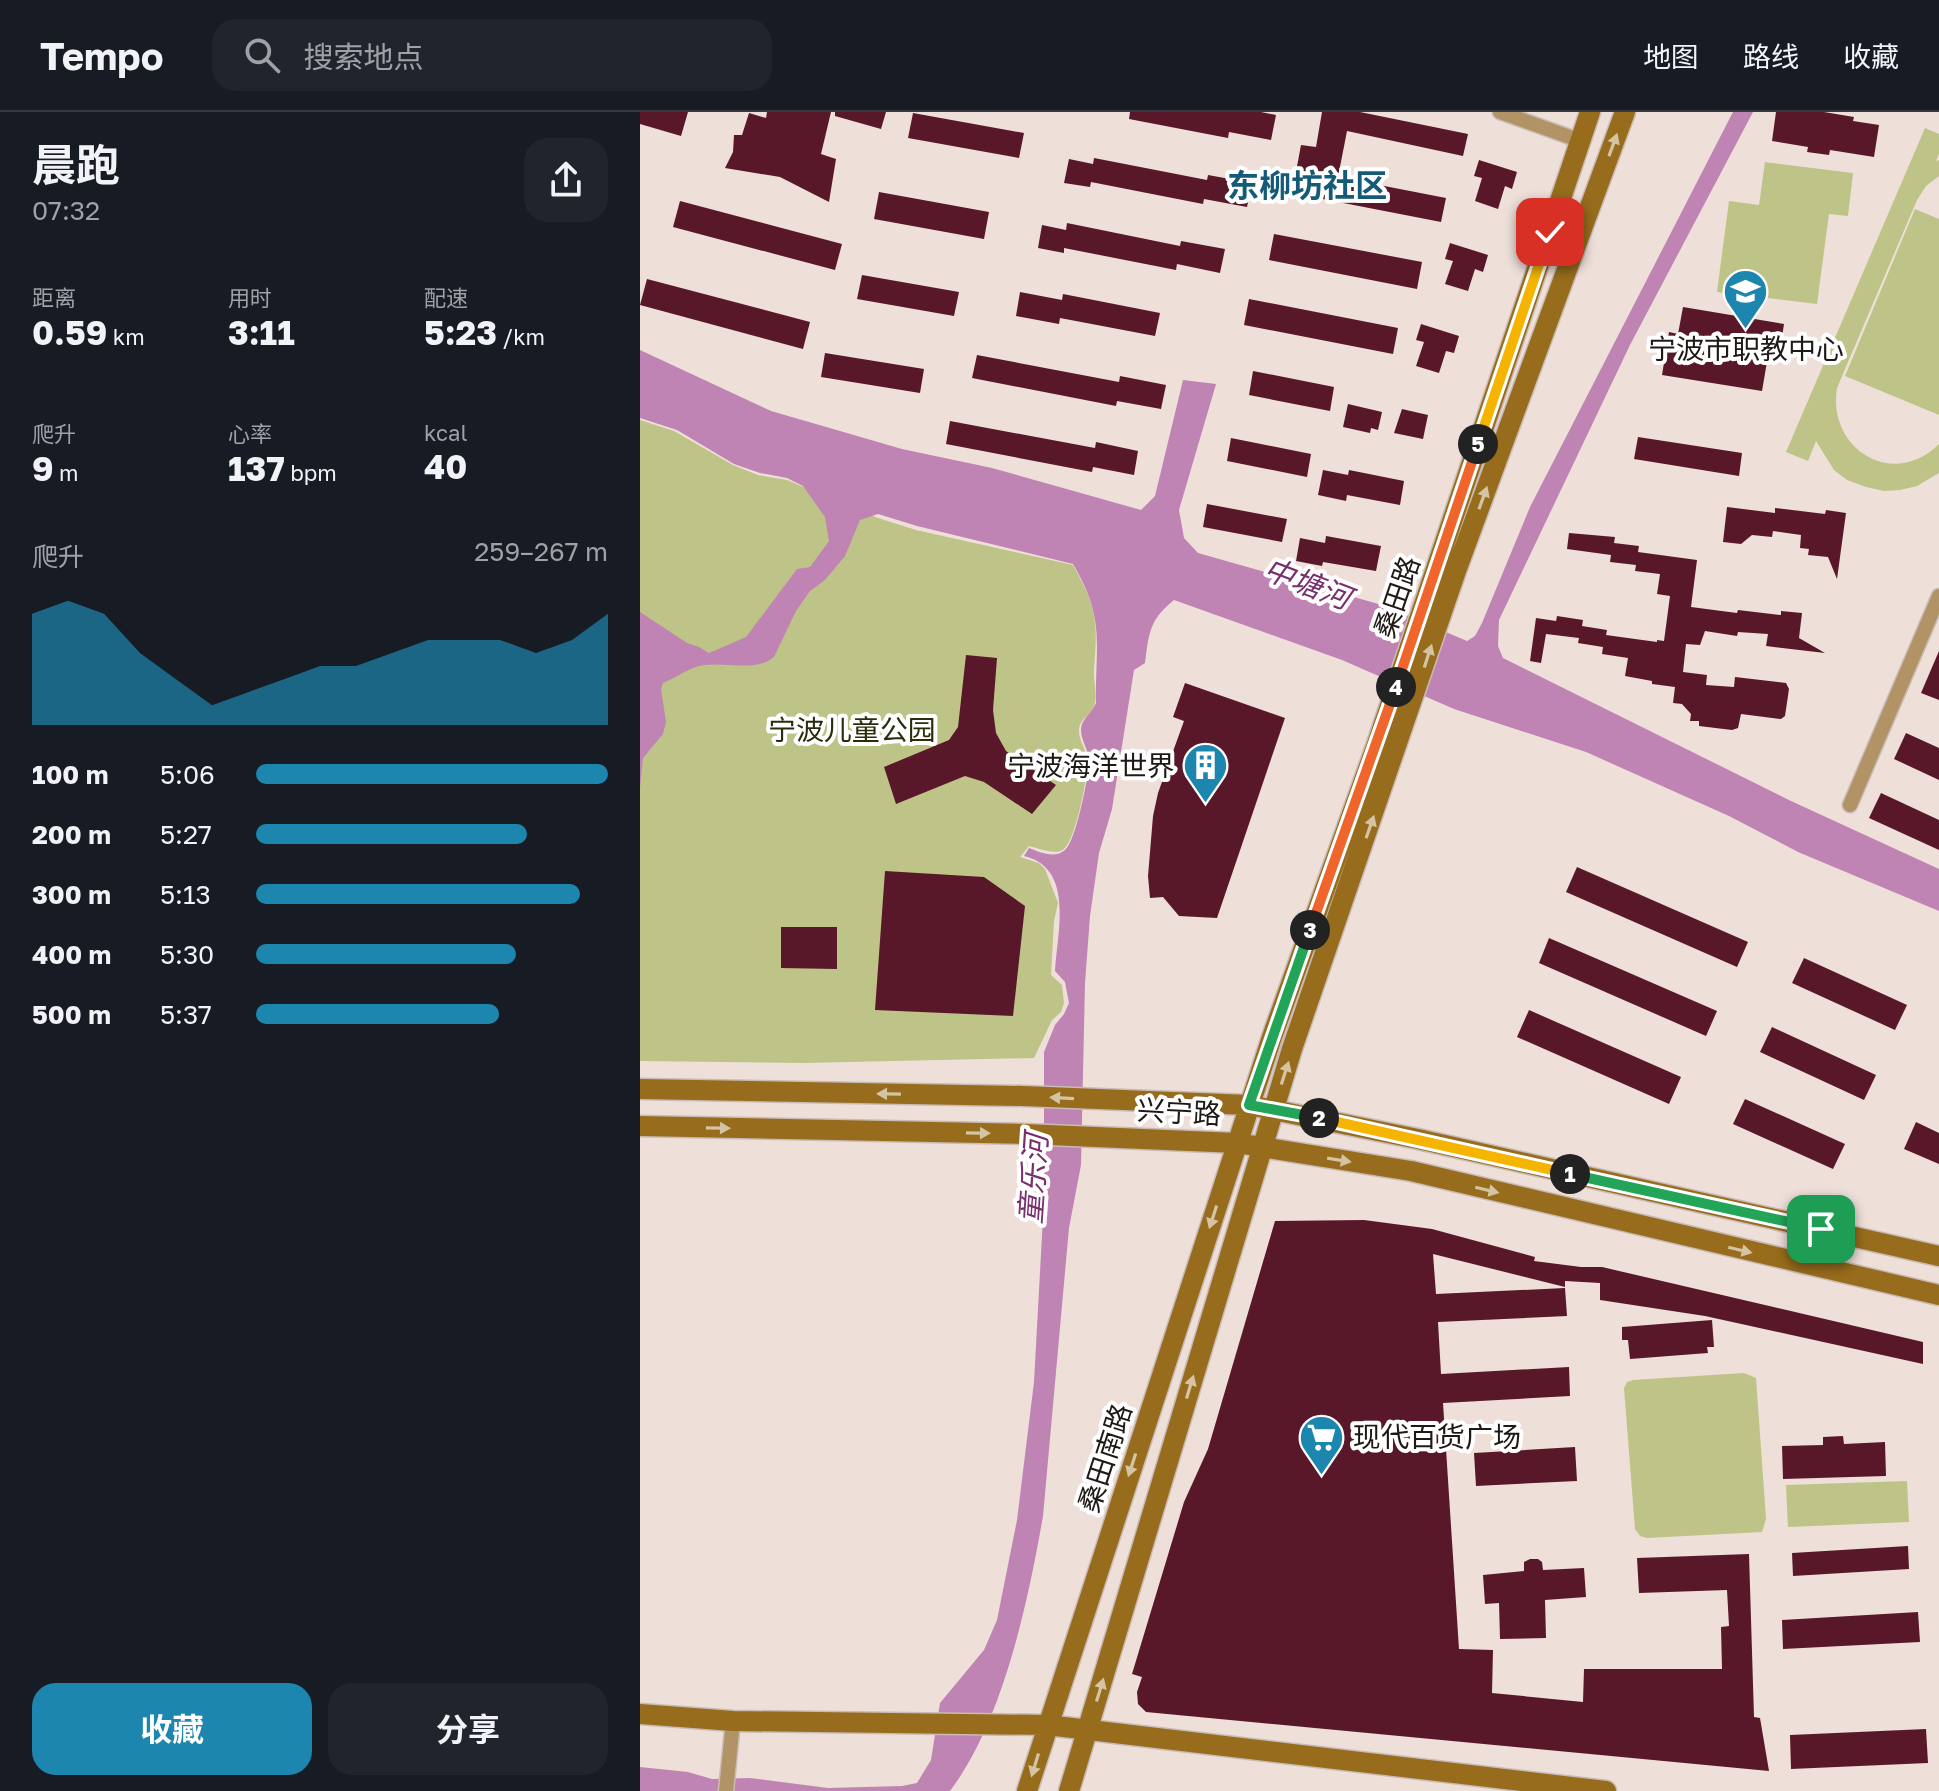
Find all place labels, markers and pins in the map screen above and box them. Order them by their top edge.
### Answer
pin [1516,198,1584,266]
school or university icon: 宁波市职教中心 [1722,268,1770,331]
place label: 宁波市职教中心 [1648,332,1844,365]
pin: 5 [1458,424,1498,464]
pin: 4 [1376,667,1416,707]
building icon: 宁波海洋世界 [1182,742,1230,805]
place label: 宁波海洋世界 [1007,749,1175,782]
pin: 3 [1290,910,1330,950]
pin: 2 [1299,1098,1339,1138]
pin: 1 [1550,1154,1590,1194]
pin [1787,1195,1855,1263]
supermarket icon: 现代百货广场 [1298,1413,1346,1476]
place label: 现代百货广场 [1353,1420,1521,1453]

